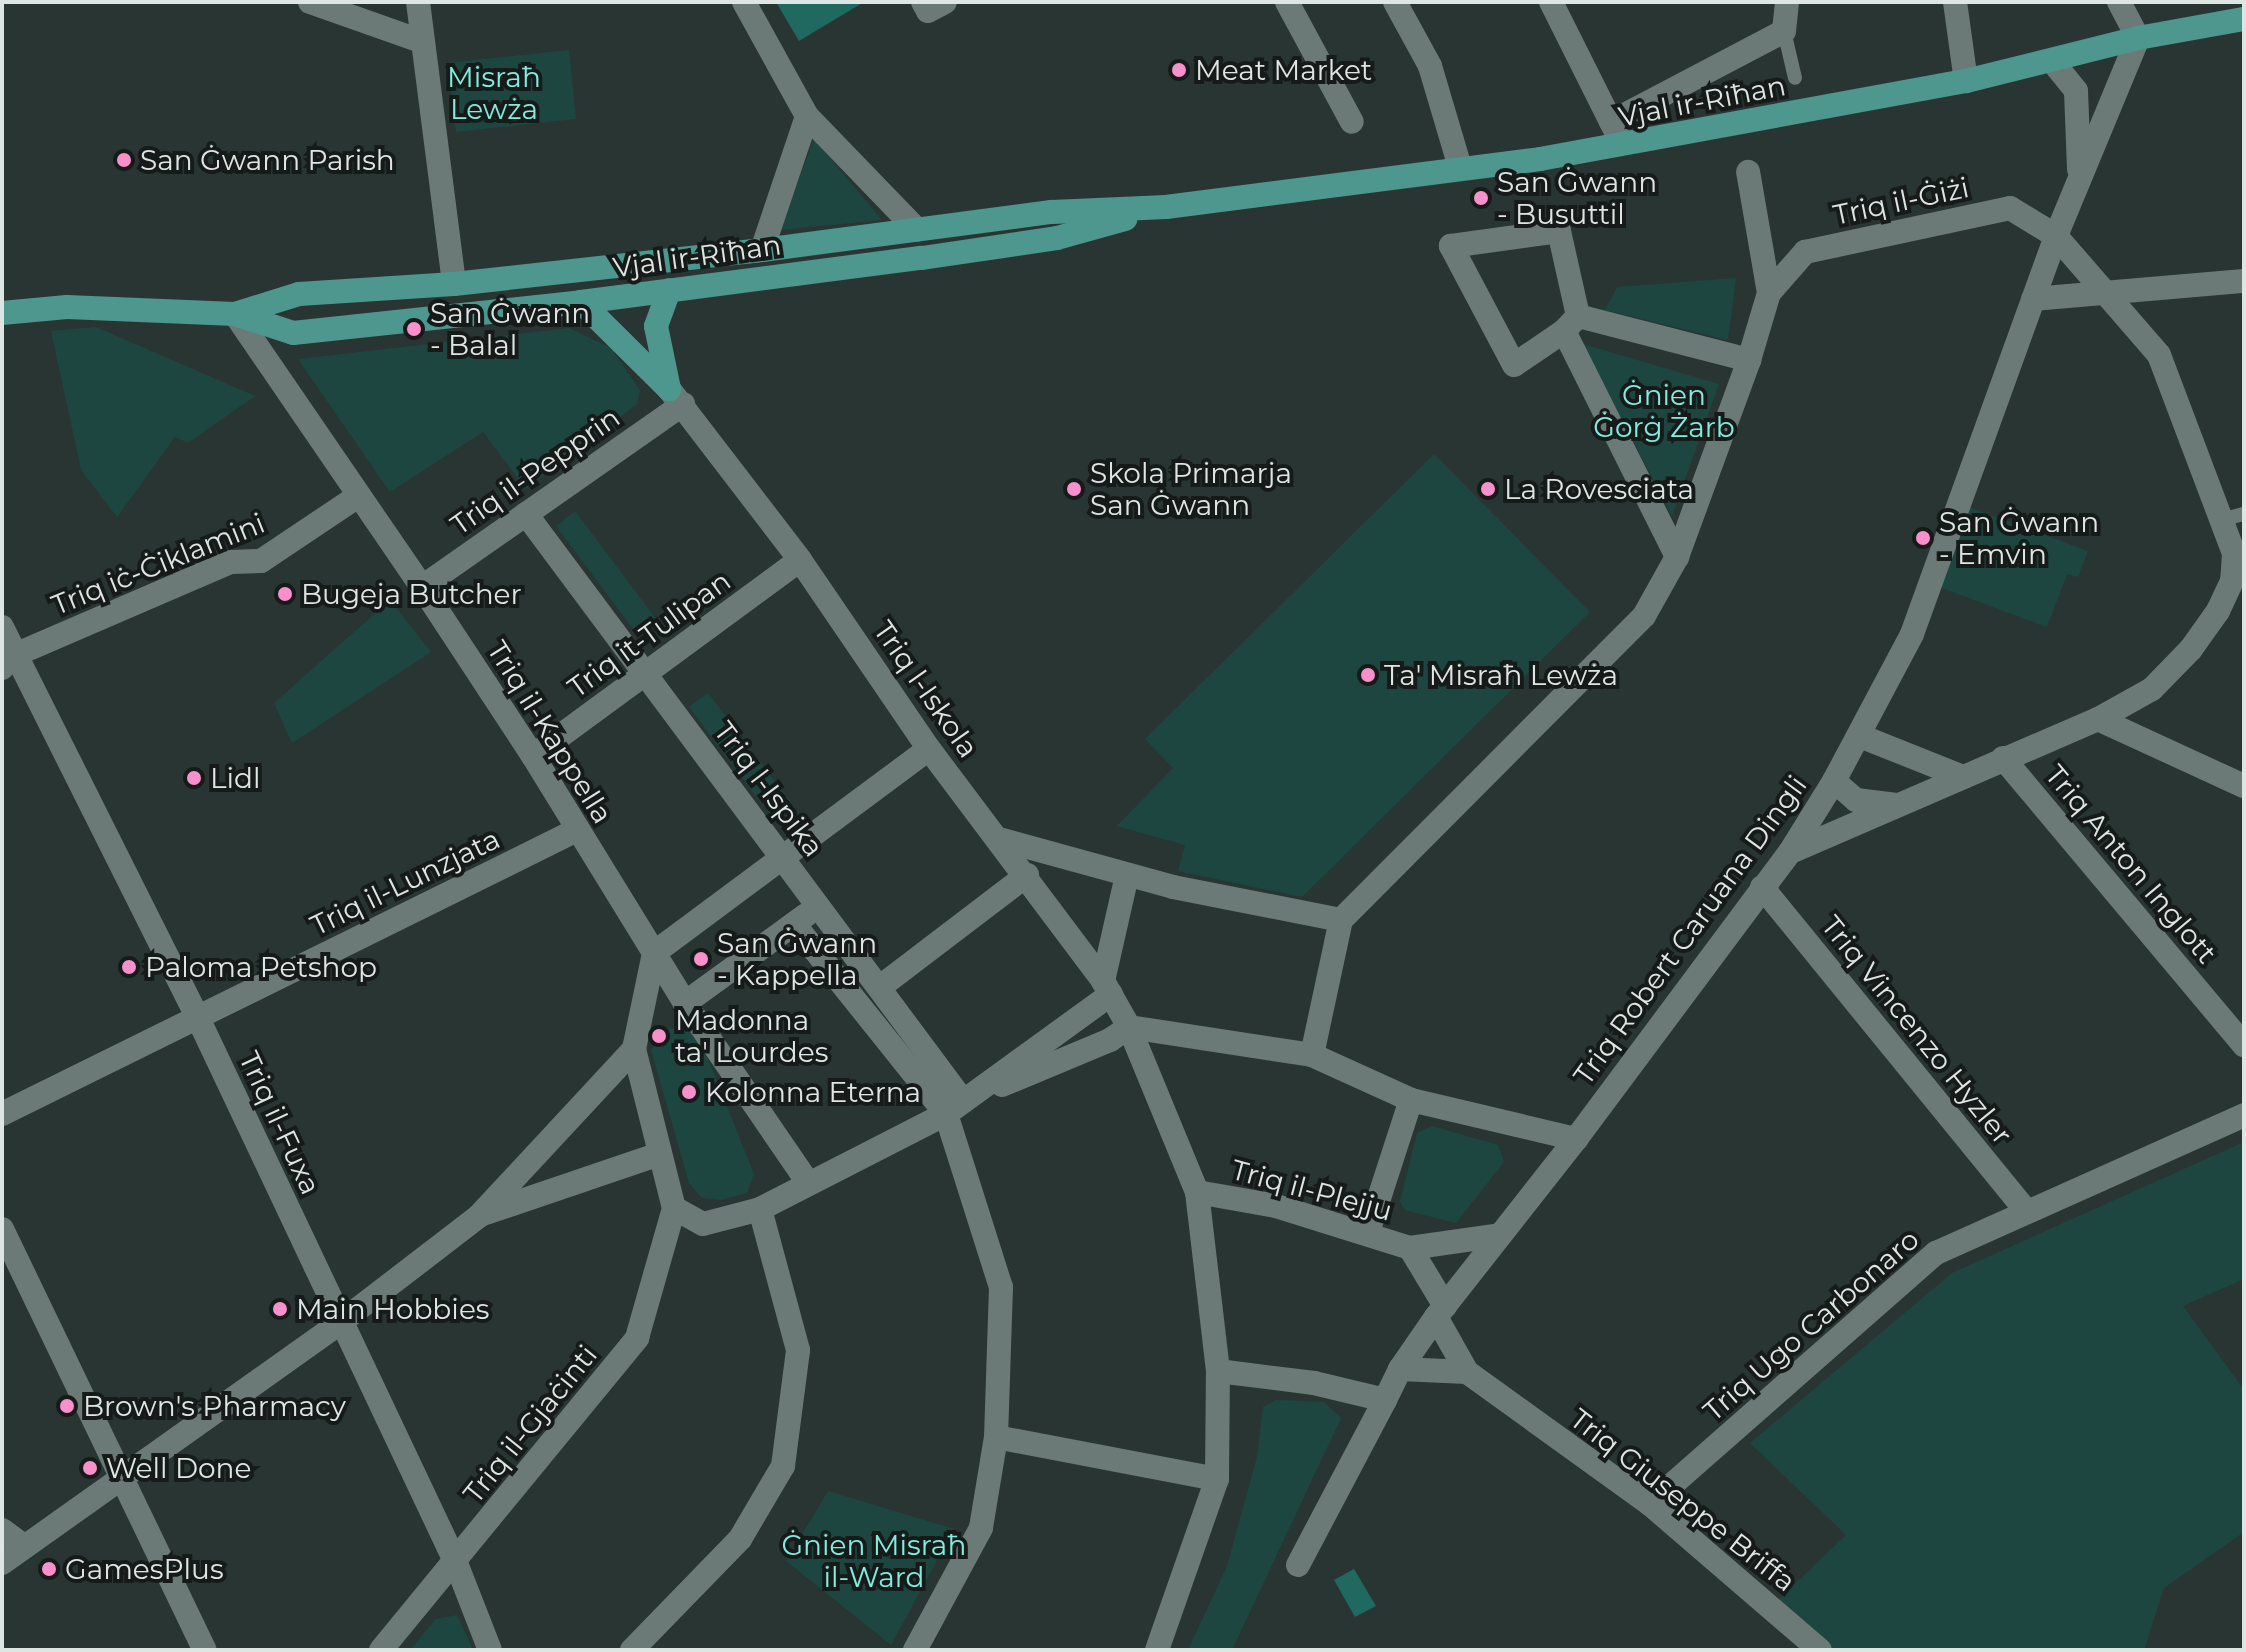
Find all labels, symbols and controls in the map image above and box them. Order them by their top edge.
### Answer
place label: Meat Market [1195,53,1372,87]
park label: Misraħ Lewża [447,60,541,126]
marker: Meat Market [1170,61,1188,79]
street label: Vjal ir-Riħan [1616,68,1788,134]
place label: San Ġwann Parish [140,143,395,177]
marker: San Ġwann Parish [115,151,133,169]
place label: San Ġwann - Busuttil [1497,165,1657,231]
street label: Triq il-Ġiżi [1830,170,1972,232]
marker: San Ġwann - Busuttil [1472,189,1490,207]
street label: Vjal ir-Riħan [611,228,783,284]
place label: San Ġwann - Balal [430,296,590,362]
marker: San Ġwann - Balal [405,320,423,338]
park label: Ġnien Ġorġ Żarb [1593,378,1735,444]
street label: Triq il-Pepprin [444,400,626,542]
place label: Skola Primarja San Ġwann [1090,456,1292,522]
place label: La Rovesciata [1504,472,1694,506]
marker: Skola Primarja San Ġwann [1065,480,1083,498]
marker: La Rovesciata [1479,480,1497,498]
place label: San Ġwann - Emvin [1939,505,2099,571]
street label: Triq iċ-Ċiklamini [47,506,269,622]
marker: San Ġwann - Emvin [1914,529,1932,547]
street label: Triq it-Tulipan [561,564,737,704]
place label: Bugeja Butcher [301,577,522,611]
marker: Bugeja Butcher [276,585,294,603]
street label: Triq l-Iskola [867,614,985,764]
street label: Triq il-Kappella [480,635,620,829]
place label: Ta' Misraħ Lewża [1384,658,1618,692]
marker: Ta' Misraħ Lewża [1359,666,1377,684]
street label: Triq l-Ispika [707,715,831,863]
street label: Triq Anton Inglott [2038,758,2224,970]
place label: Lidl [210,761,261,795]
marker: Lidl [185,769,203,787]
street label: Triq Robert Caruana Dingli [1567,769,1813,1091]
street label: Triq il-Lunzjata [305,822,505,942]
street label: Triq Vincenzo Hyzler [1815,909,2019,1151]
place label: San Ġwann - Kappella [717,926,877,992]
place label: Paloma Petshop [145,950,377,984]
marker: San Ġwann - Kappella [692,950,710,968]
marker: Paloma Petshop [120,958,138,976]
place label: Madonna ta' Lourdes [675,1003,828,1069]
marker: Madonna ta' Lourdes [650,1027,668,1045]
street label: Triq il-Fuxa [232,1046,328,1200]
place label: Kolonna Eterna [705,1075,921,1109]
marker: Kolonna Eterna [680,1083,698,1101]
street label: Triq il-Plejju [1228,1152,1396,1228]
street label: Triq Ugo Carbonaro [1696,1222,1926,1428]
place label: Main Hobbies [296,1292,489,1326]
marker: Main Hobbies [271,1300,289,1318]
street label: Triq il-Gjaċinti [456,1338,604,1510]
place label: Brown's Pharmacy [83,1389,346,1423]
marker: Brown's Pharmacy [58,1397,76,1415]
street label: Triq Giuseppe Briffa [1564,1402,1802,1598]
place label: Well Done [106,1451,251,1485]
marker: Well Done [81,1459,99,1477]
park label: Ġnien Misraħ il-Ward [781,1528,967,1594]
place label: GamesPlus [65,1552,224,1586]
marker: GamesPlus [40,1560,58,1578]

